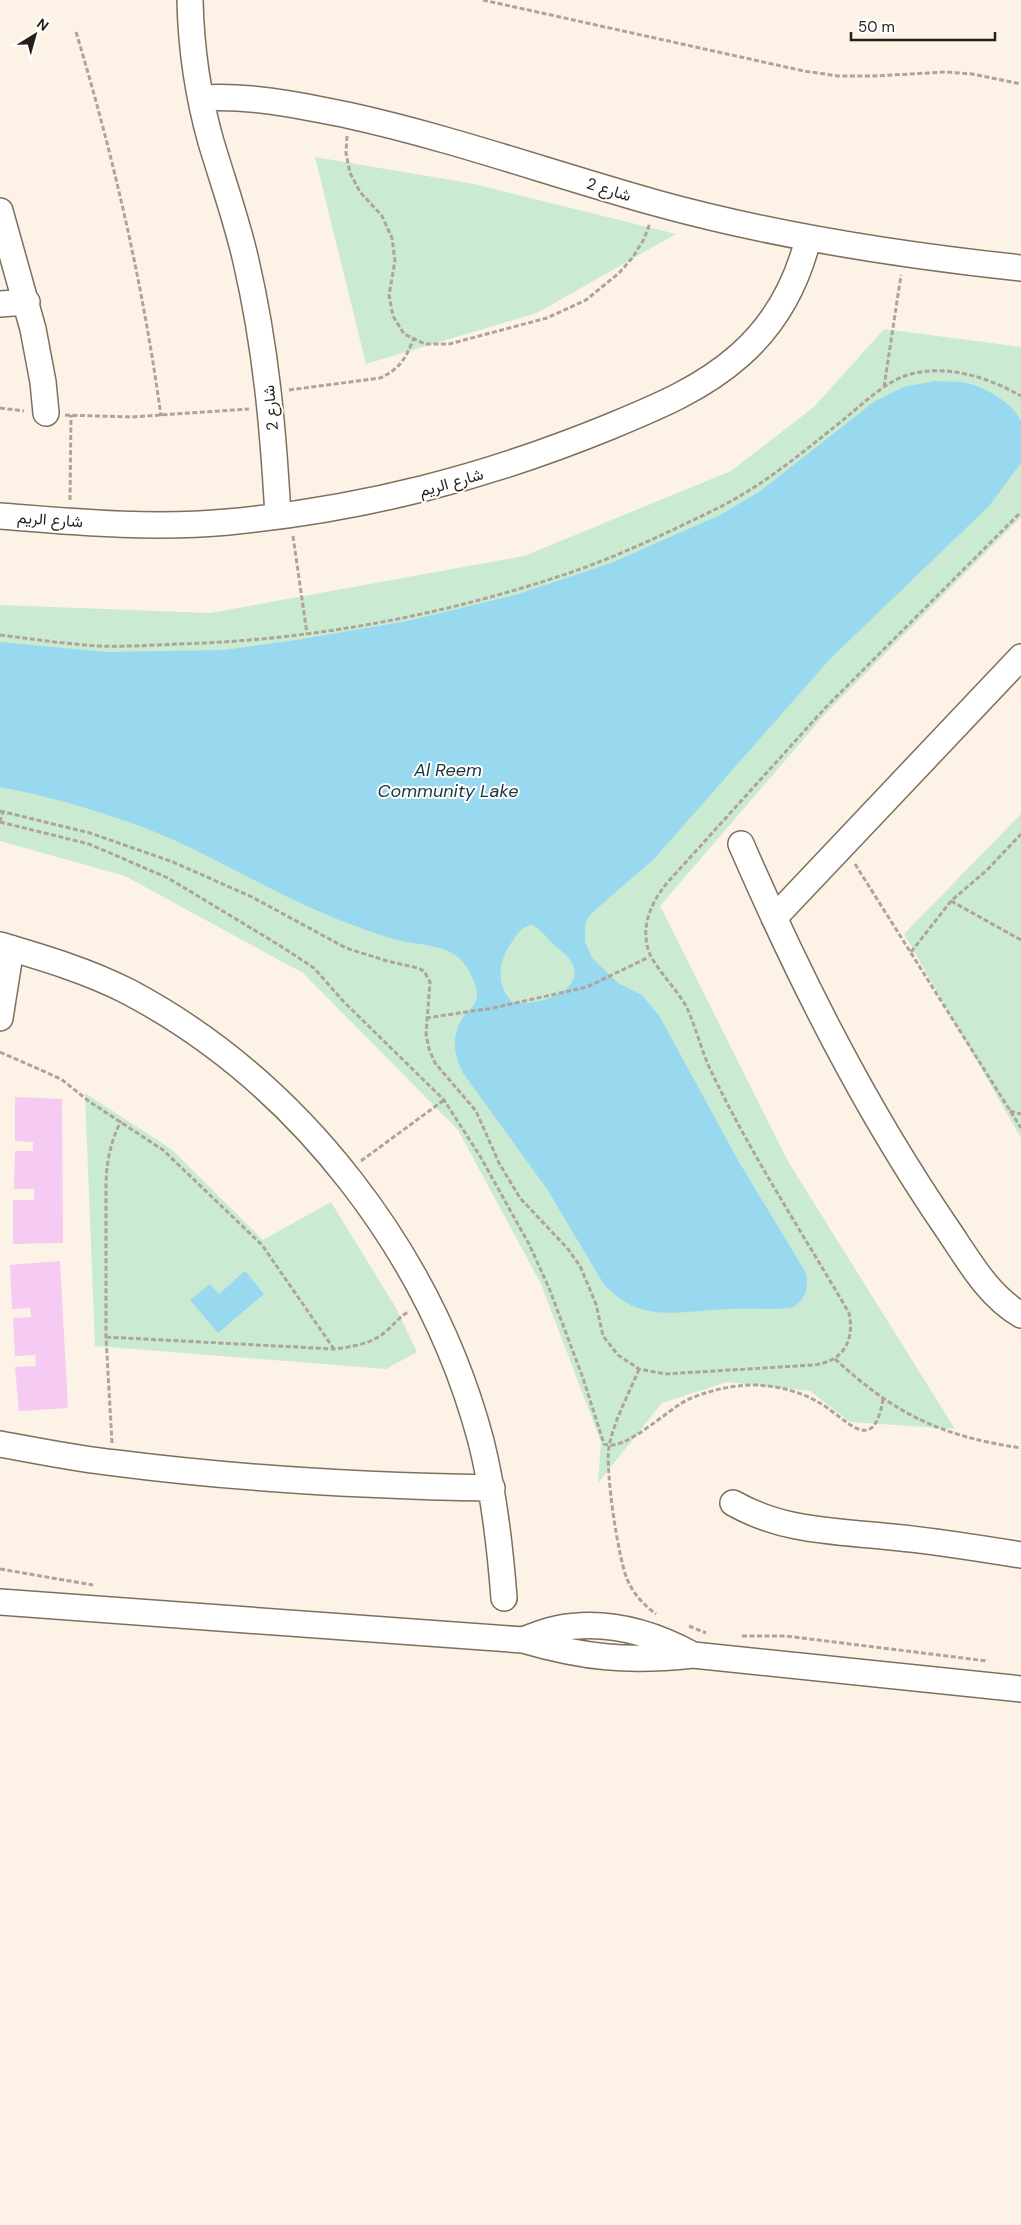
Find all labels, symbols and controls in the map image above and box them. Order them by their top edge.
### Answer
north arrow [10,10,60,60]
scale bar [851,10,995,42]
text: N [33,14,52,35]
text: 50 m [858,17,895,37]
street label: شارع 2 [584,173,634,207]
street label: شارع 2 [258,384,284,432]
street label: شارع الريم [416,463,486,503]
street label: شارع الريم [16,507,84,533]
water label: Al Reem Community Lake [377,758,519,803]

